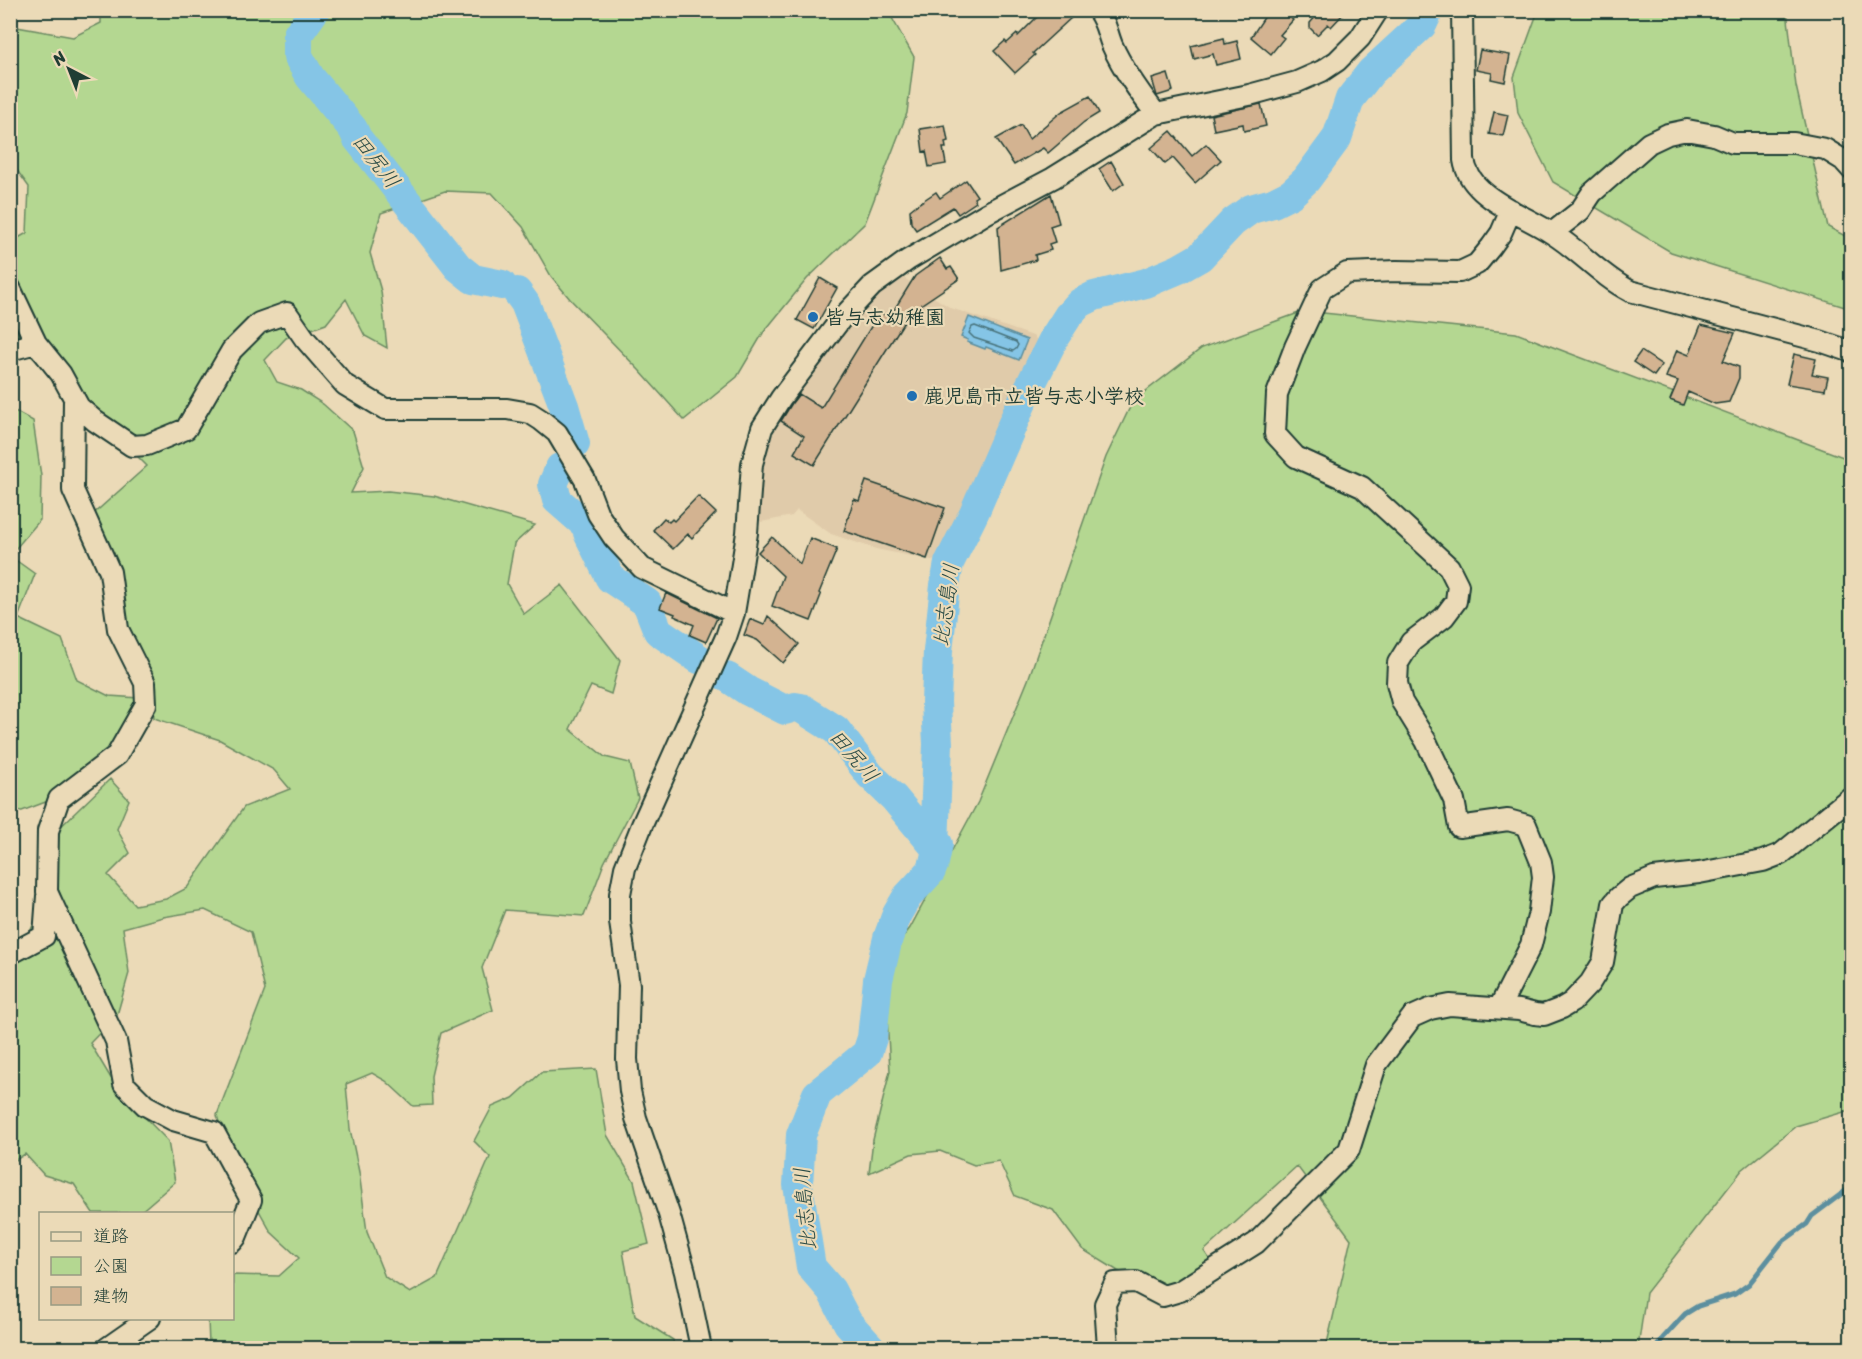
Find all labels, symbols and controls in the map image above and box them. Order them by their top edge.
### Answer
north arrow [39,39,99,99]
text: N [45,43,74,73]
water label: 田尻川 [342,124,410,198]
place label: 皆与志幼稚園 [825,300,945,335]
marker: 皆与志幼稚園 [806,310,820,324]
place label: 鹿児島市立皆与志小学校 [924,379,1144,414]
marker: 鹿児島市立皆与志小学校 [905,389,919,403]
water label: 比志島川 [921,561,971,649]
water label: 田尻川 [819,720,889,792]
water label: 比志島川 [782,1166,828,1252]
legend [39,1212,234,1320]
text: 道路 [93,1220,129,1252]
text: 公園 [93,1250,129,1282]
text: 建物 [93,1280,129,1312]

